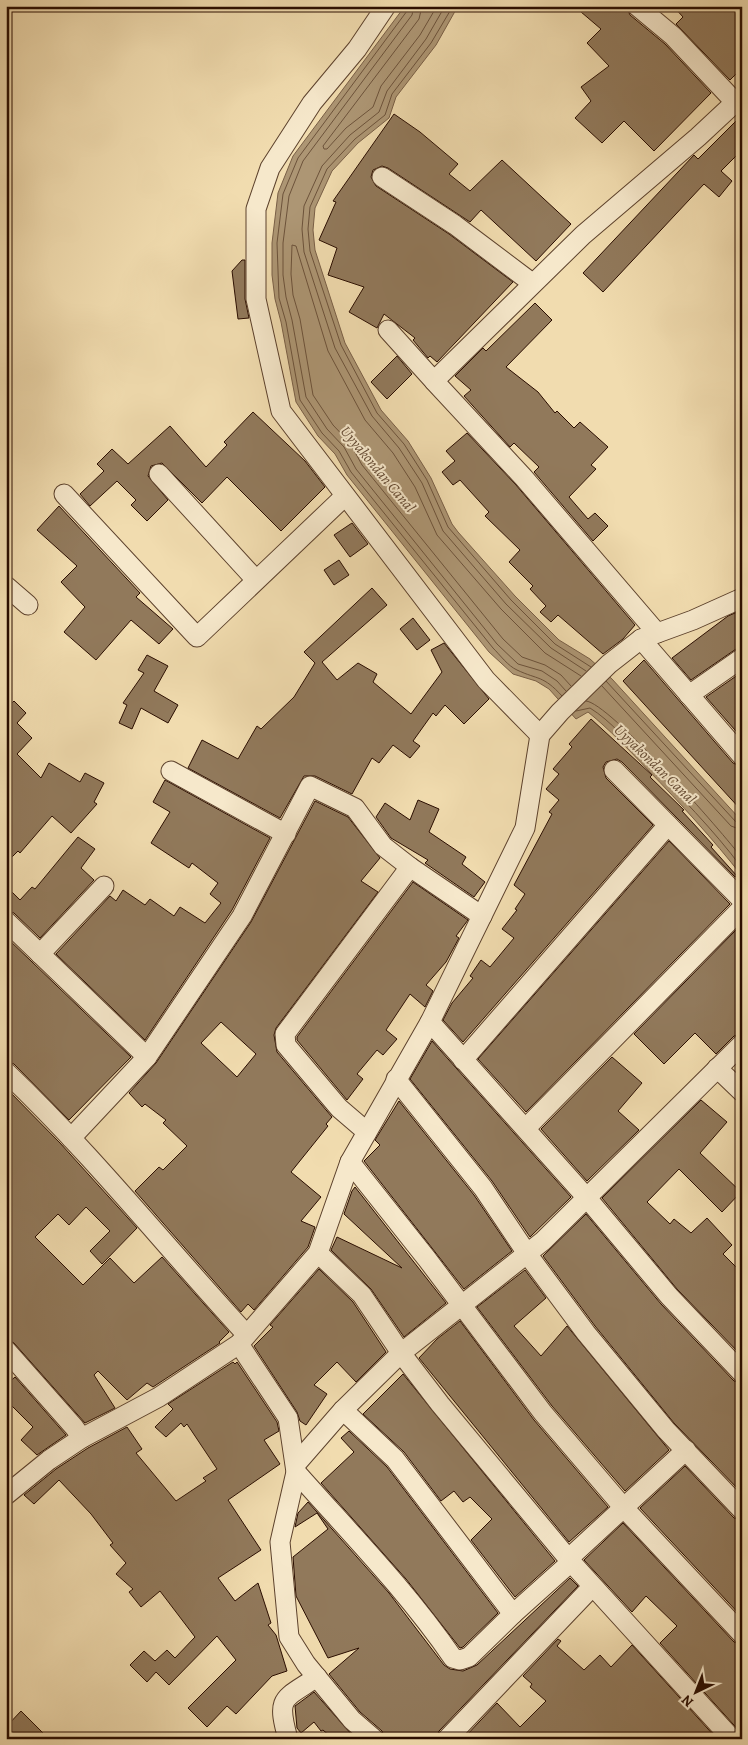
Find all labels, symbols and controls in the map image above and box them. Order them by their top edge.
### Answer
water label: Uyyakondan Canal [336,422,420,517]
water label: Uyyakondan Canal [610,720,701,809]
north arrow [670,1668,720,1718]
text: N [677,1691,698,1712]

